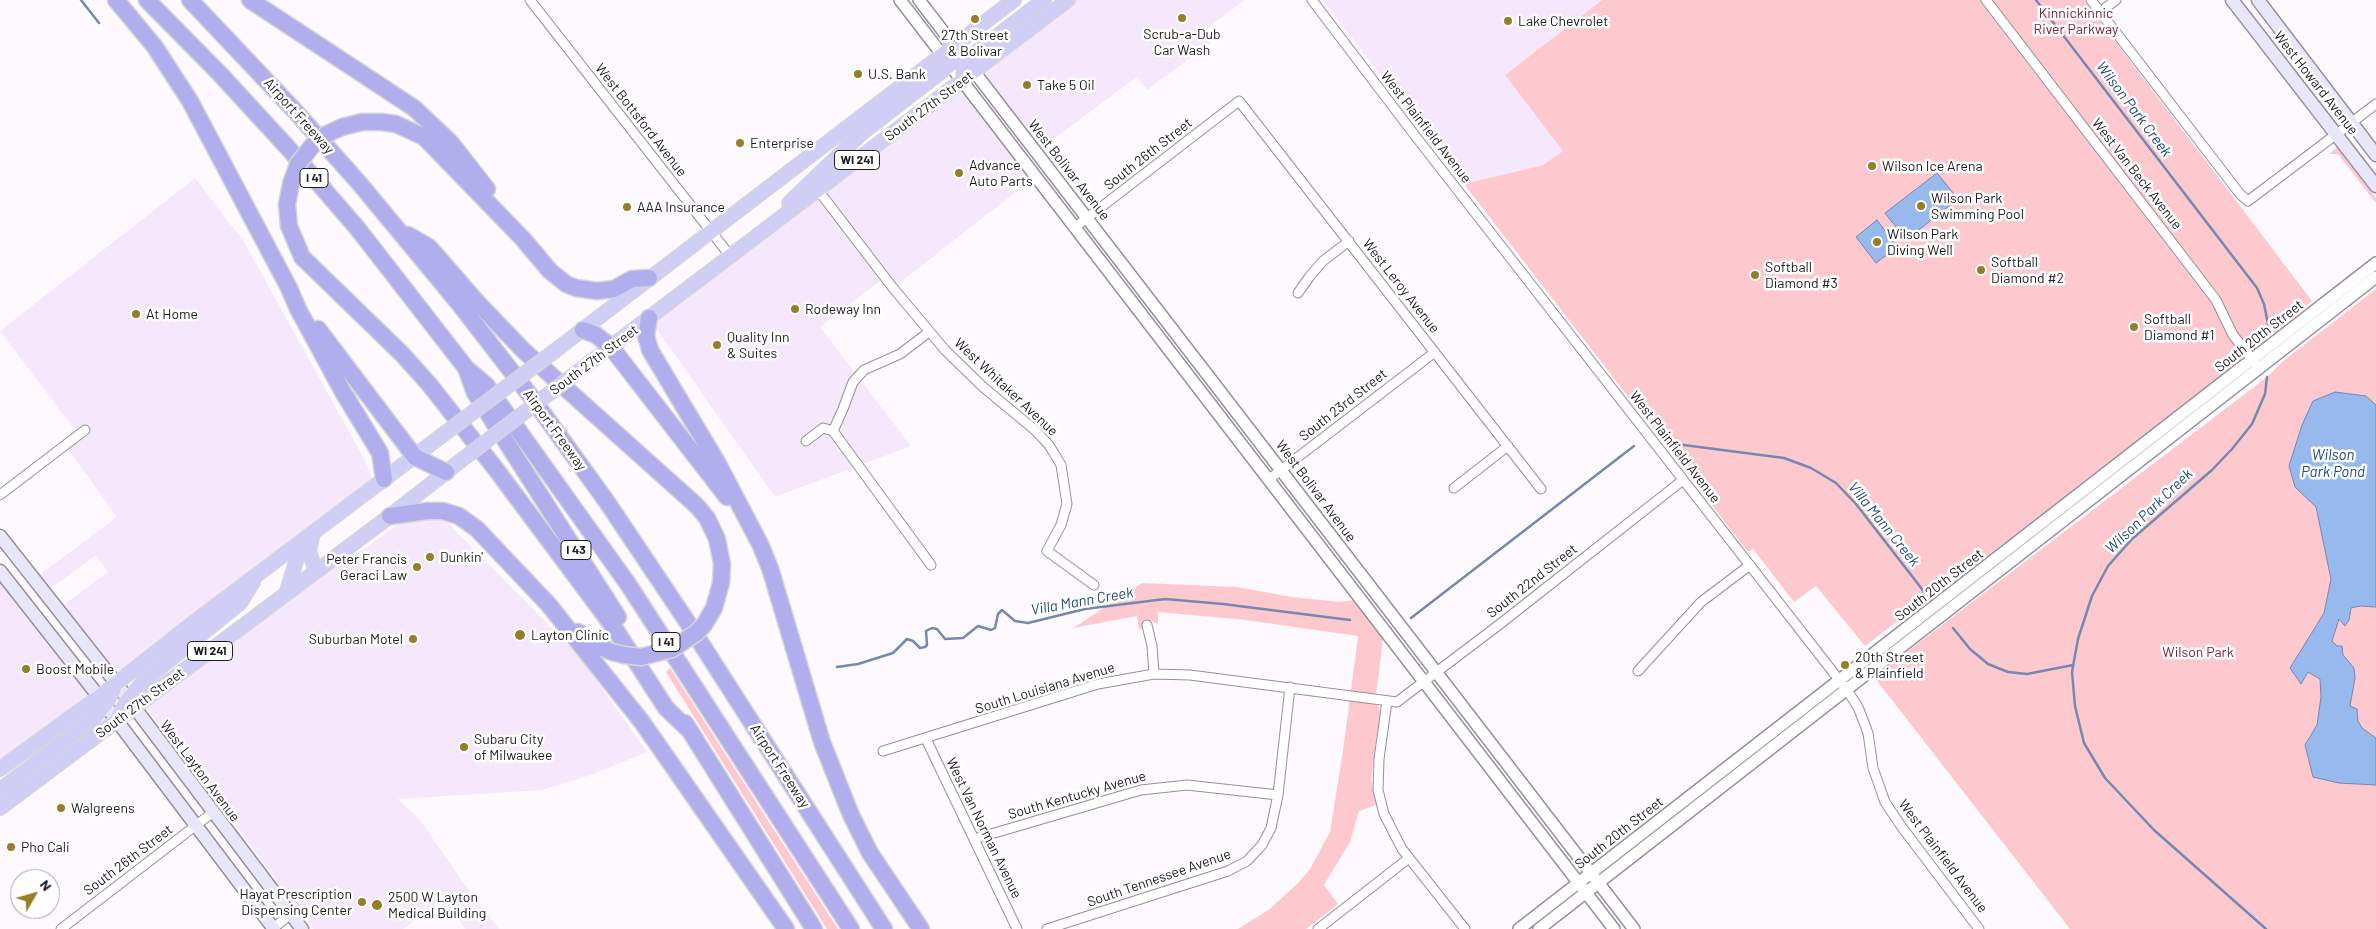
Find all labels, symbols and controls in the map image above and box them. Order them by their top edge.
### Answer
park label: Kinnickinnic River Parkway [2034,5,2118,38]
marker: Scrub-a-Dub Car Wash [1176,12,1188,24]
marker: 27th Street & Bolivar [969,13,981,25]
place label: Lake Chevrolet [1518,13,1608,29]
marker: Lake Chevrolet [1502,15,1514,27]
place label: Scrub-a-Dub Car Wash [1143,26,1221,58]
place label: 27th Street & Bolivar [941,27,1009,59]
street label: West Howard Avenue [2270,28,2362,138]
water label: Wilson Park Creek [2092,58,2176,160]
street label: West Bottsford Avenue [592,60,690,180]
place label: U.S. Bank [868,66,926,82]
street label: South 27th Street [881,67,977,145]
marker: U.S. Bank [852,68,864,80]
street label: West Plainfield Avenue [1377,68,1475,186]
street label: Airport Freeway [260,74,338,158]
place label: Take 5 Oil [1037,77,1094,93]
marker: Take 5 Oil [1021,79,1033,91]
street label: South 26th Street [1101,114,1195,194]
street label: West Van Beck Avenue [2088,115,2186,233]
street label: West Bolivar Avenue [1025,116,1113,224]
place label: Enterprise [750,135,814,151]
marker: Enterprise [734,137,746,149]
road number: WI 241 [834,150,880,170]
place label: Advance Auto Parts [969,157,1033,190]
place label: Wilson Ice Arena [1882,158,1983,174]
marker: Wilson Ice Arena [1866,160,1878,172]
marker: Advance Auto Parts [953,167,965,179]
road number: I 41 [300,168,328,188]
place label: Wilson Park Swimming Pool [1931,190,2024,222]
place label: AAA Insurance [637,199,725,215]
marker: Wilson Park Swimming Pool [1915,200,1927,212]
marker: AAA Insurance [621,201,633,213]
place label: Wilson Park Diving Well [1887,226,1958,258]
street label: West Leroy Avenue [1359,235,1443,337]
marker: Wilson Park Diving Well [1871,236,1883,248]
place label: Softball Diamond #2 [1991,254,2064,286]
place label: Softball Diamond #3 [1765,259,1838,292]
marker: Softball Diamond #2 [1975,264,1987,276]
marker: Softball Diamond #3 [1749,269,1761,281]
street label: South 20th Street [2211,296,2307,376]
place label: Rodeway Inn [805,301,881,317]
marker: Rodeway Inn [789,303,801,315]
place label: At Home [146,306,198,322]
marker: At Home [130,308,142,320]
place label: Softball Diamond #1 [2144,311,2215,344]
street label: South 27th Street [546,321,642,399]
marker: Softball Diamond #1 [2128,321,2140,333]
place label: Quality Inn & Suites [727,329,790,362]
street label: West Whitaker Avenue [951,335,1061,439]
marker: Quality Inn & Suites [711,339,723,351]
street label: South 23rd Street [1296,365,1390,445]
street label: Airport Freeway [520,386,590,474]
street label: West Plainfield Avenue [1626,388,1724,506]
street label: West Bolivar Avenue [1272,437,1360,545]
water label: Wilson Park Pond [2301,446,2365,481]
water label: Wilson Park Creek [2102,465,2196,557]
water label: Villa Mann Creek [1844,478,1924,570]
road number: I 43 [561,540,591,560]
street label: South 22nd Street [1484,541,1580,621]
street label: South 20th Street [1891,545,1987,625]
place label: Dunkin' [440,549,483,565]
place label: Peter Francis Geraci Law [326,551,407,584]
marker: Dunkin' [424,551,436,563]
marker: Peter Francis Geraci Law [411,561,423,573]
water label: Villa Mann Creek [1029,583,1135,619]
place label: Layton Clinic [531,627,609,643]
marker: Layton Clinic [513,628,527,642]
place label: Suburban Motel [309,631,403,647]
road number: I 41 [652,632,680,652]
marker: Suburban Motel [407,633,419,645]
road number: WI 241 [188,641,232,660]
park label: Wilson Park [2162,644,2234,660]
place label: 20th Street & Plainfield [1855,649,1924,682]
street label: South Louisiana Avenue [973,659,1117,717]
marker: 20th Street & Plainfield [1839,659,1851,671]
place label: Boost Mobile [36,661,114,677]
marker: Boost Mobile [20,663,32,675]
street label: South 27th Street [92,664,188,742]
street label: West Layton Avenue [156,717,244,825]
street label: Airport Freeway [747,721,813,811]
place label: Subaru City of Milwaukee [474,731,552,764]
marker: Subaru City of Milwaukee [458,741,470,753]
street label: West Van Norman Avenue [943,755,1025,901]
street label: South Kentucky Avenue [1006,767,1148,823]
street label: South 20th Street [1571,793,1667,873]
street label: West Plainfield Avenue [1895,796,1991,916]
place label: Walgreens [71,800,135,816]
marker: Walgreens [55,802,67,814]
street label: South 26th Street [80,821,176,899]
place label: Pho Cali [21,839,70,855]
marker: Pho Cali [5,841,17,853]
street label: South Tennessee Avenue [1085,845,1233,911]
north arrow [10,869,60,919]
text: N [37,876,56,894]
place label: Hayat Prescription Dispensing Center [240,886,352,919]
place label: 2500 W Layton Medical Building [388,889,486,922]
marker: Hayat Prescription Dispensing Center [356,896,368,908]
marker: 2500 W Layton Medical Building [370,898,384,912]

